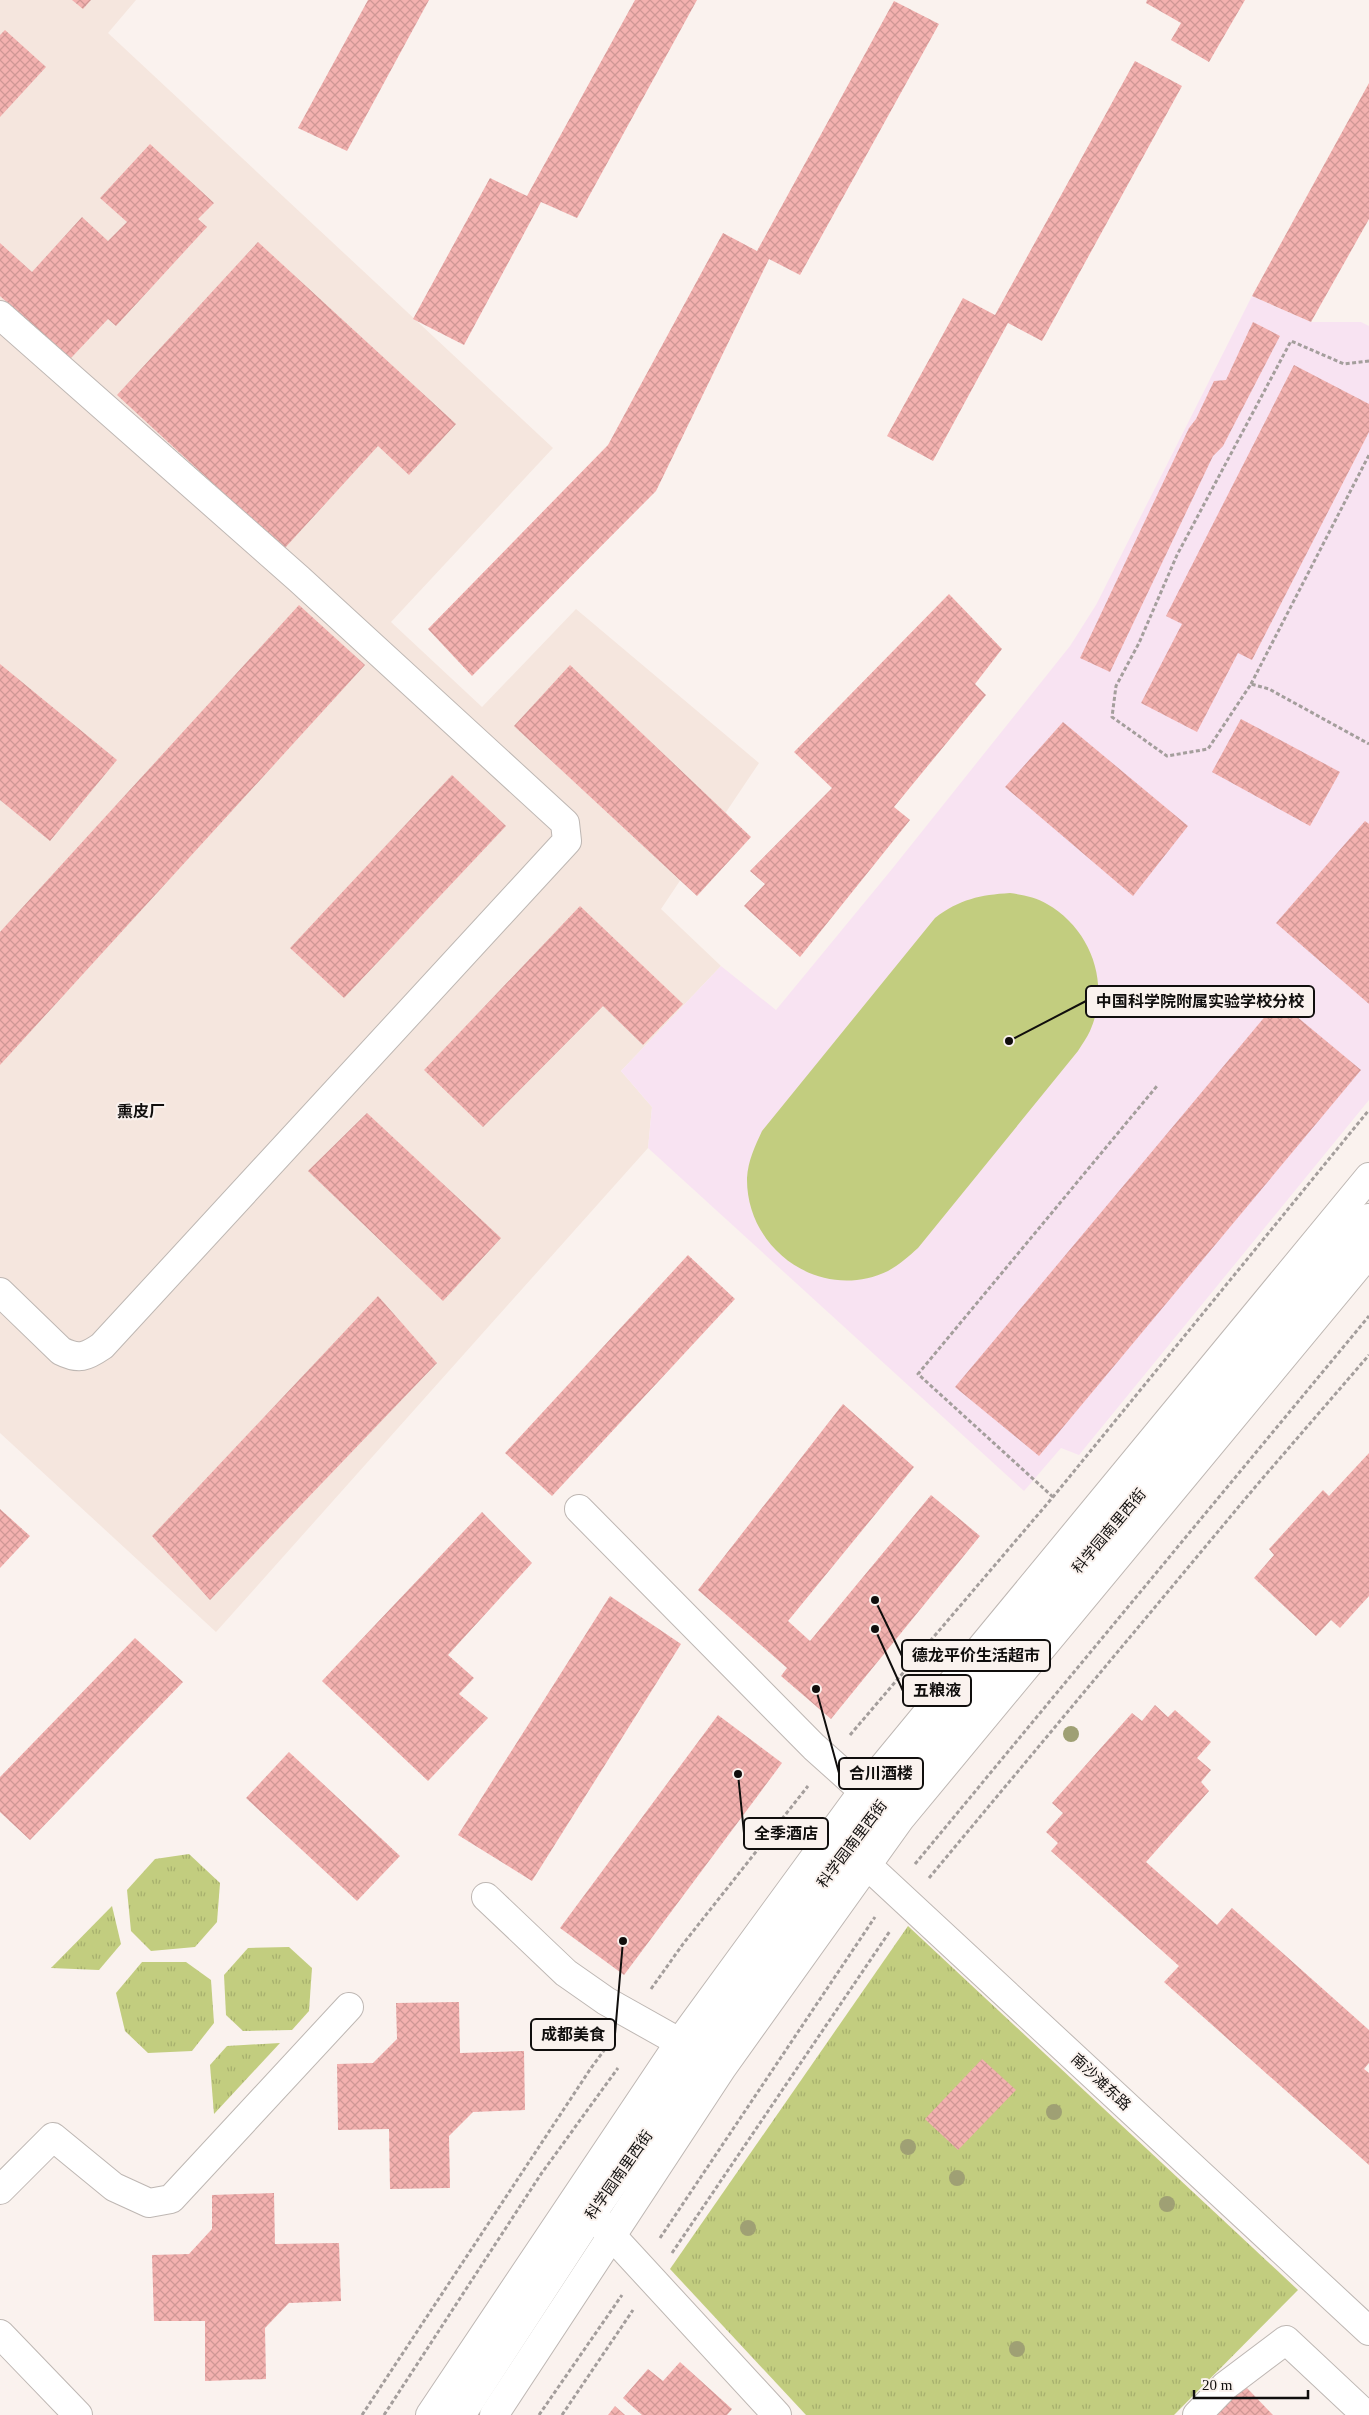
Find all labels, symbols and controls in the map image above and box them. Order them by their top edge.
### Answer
callout: 中国科学院附属实验学校分校 [1086,986,1314,1017]
text: 中国科学院附属实验学校分校 [1096,992,1305,1010]
district label: 熏皮厂 [117,1103,165,1120]
street label: 科学园南里西街 [1069,1486,1149,1576]
callout: 德龙平价生活超市 [902,1640,1050,1671]
text: 德龙平价生活超市 [912,1646,1040,1664]
callout: 五粮液 [903,1675,971,1706]
text: 五粮液 [913,1681,961,1699]
callout: 合川酒楼 [839,1758,923,1789]
text: 合川酒楼 [849,1765,913,1782]
street label: 科学园南里西街 [814,1797,890,1891]
callout: 全季酒店 [744,1818,828,1849]
text: 全季酒店 [754,1825,818,1842]
callout: 成都美食 [531,2019,615,2050]
text: 成都美食 [541,2025,606,2043]
street label: 南沙滩东路 [1068,2051,1134,2113]
street label: 科学园南里西街 [582,2127,656,2223]
scale bar [1194,2368,1308,2400]
text: 20 m [1202,2377,1233,2393]

